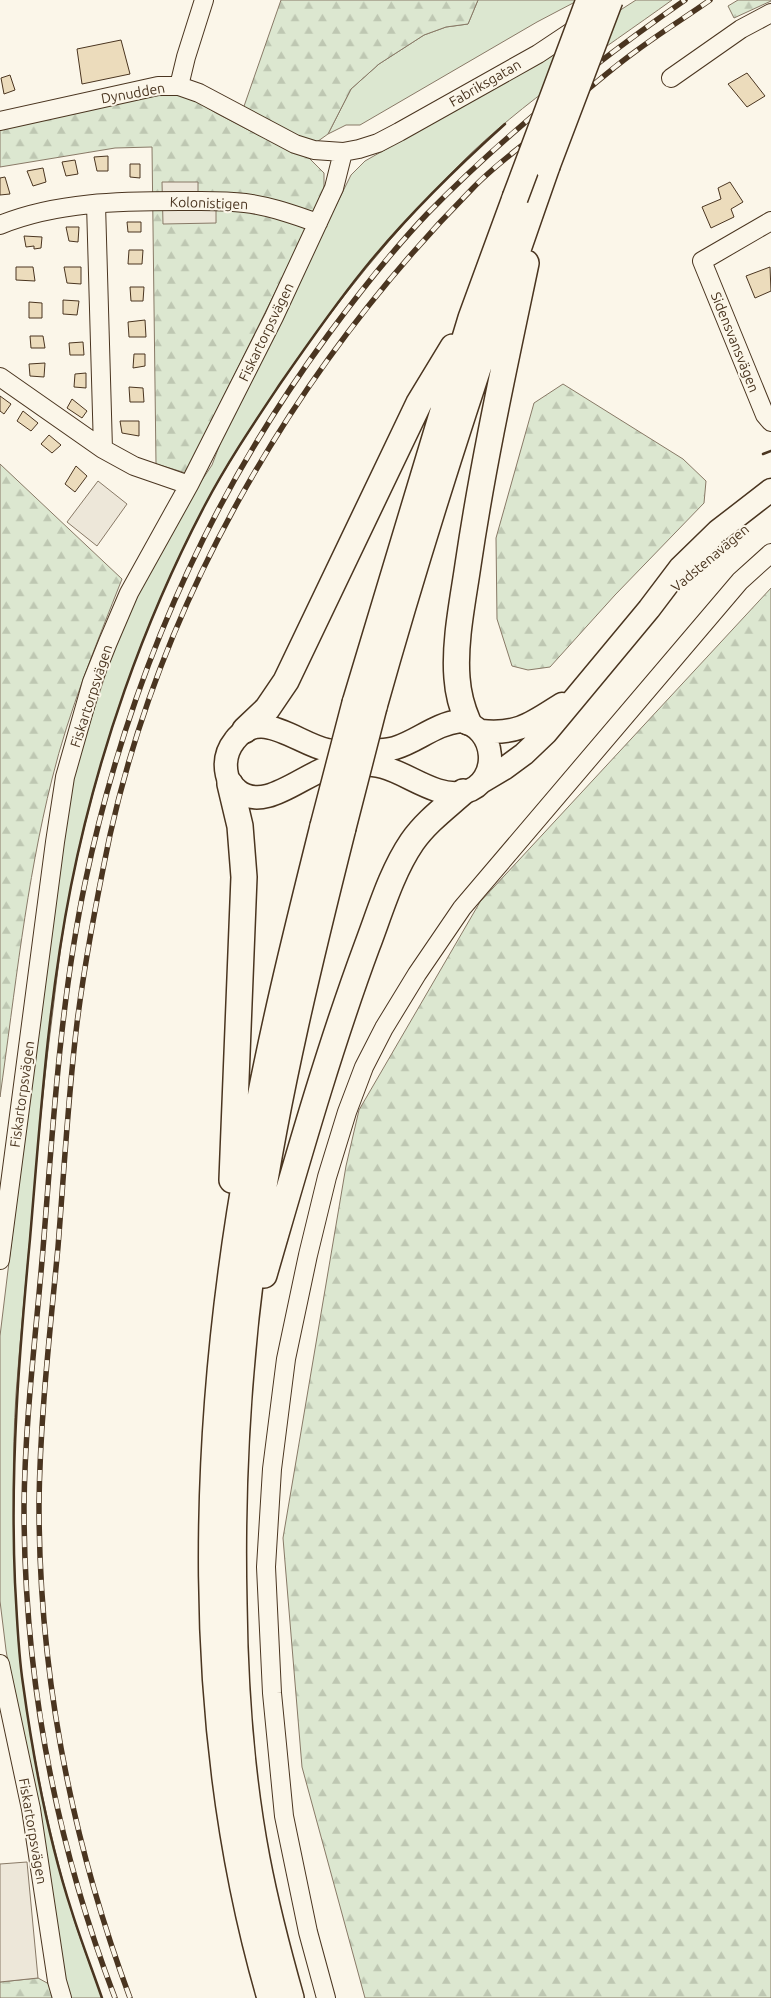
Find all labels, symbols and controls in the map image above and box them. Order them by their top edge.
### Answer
street label: Fabriksgatan [446,56,524,110]
street label: Dynudden [100,80,166,106]
street label: Kolonistigen [169,194,249,212]
street label: Fiskartorpsvägen [235,280,297,384]
street label: Sidensvansvägen [708,290,762,394]
street label: Vadstenavägen [668,521,752,595]
street label: Fiskartorpsvägen [67,642,115,750]
street label: Fiskartorpsvägen [7,1040,37,1148]
street label: Fiskartorpsvägen [16,1777,50,1885]

